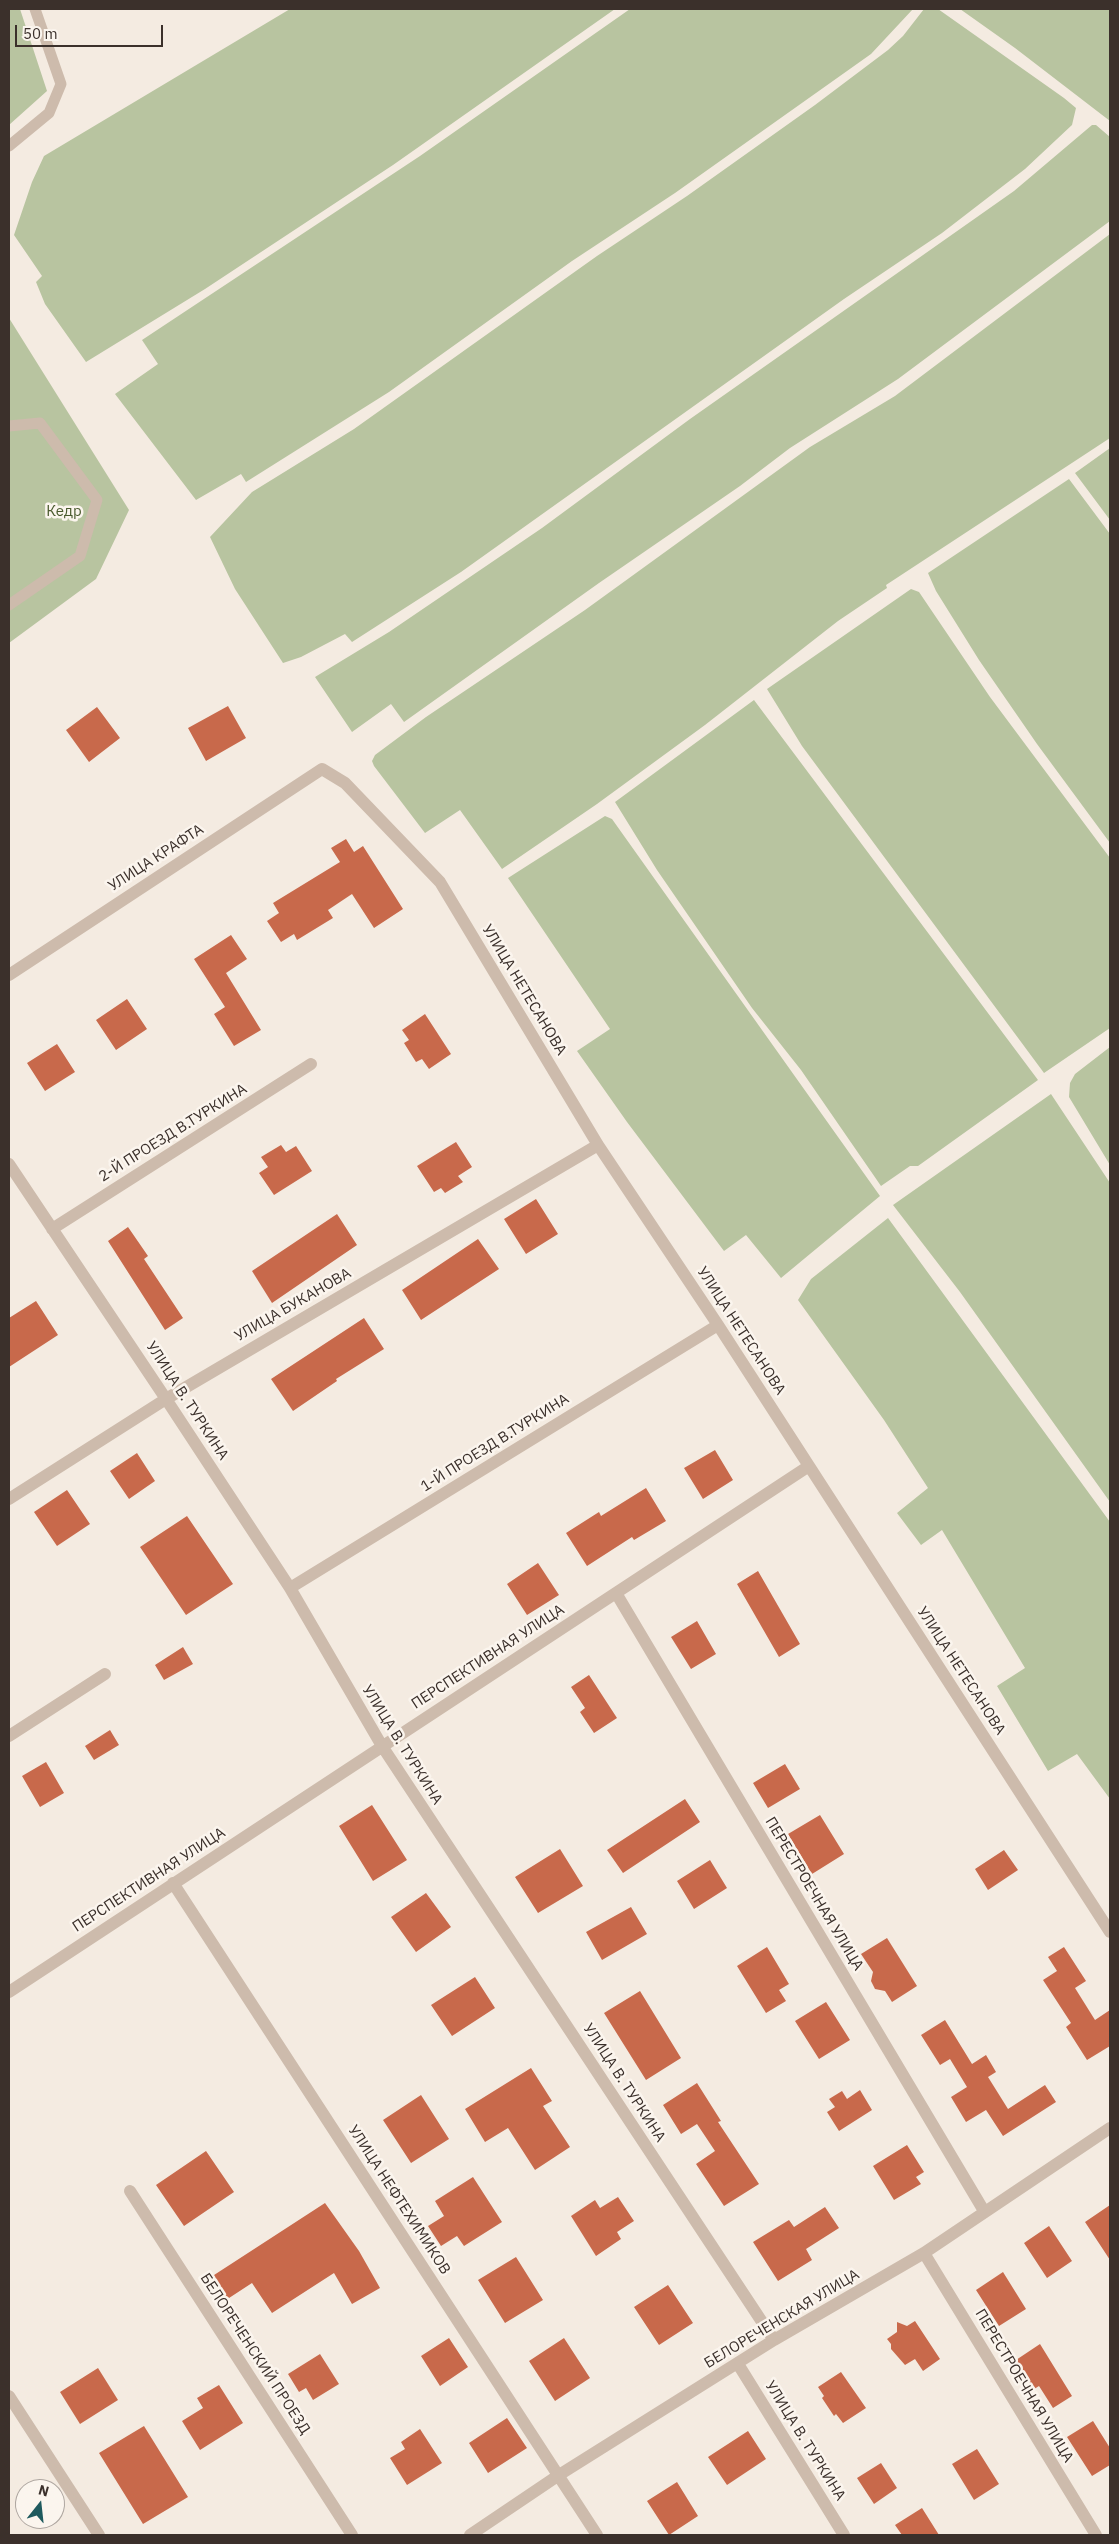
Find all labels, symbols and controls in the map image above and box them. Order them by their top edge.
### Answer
scale bar [18,15,165,47]
text: 50 m [23,24,58,43]
park label: Кедр [46,503,82,521]
street label: УЛИЦА КРАФТА [105,820,207,896]
street label: УЛИЦА НЕТЕСАНОВА [478,921,570,1059]
street label: 2-Й ПРОЕЗД В.ТУРКИНА [96,1080,250,1186]
street label: УЛИЦА БУКАНОВА [232,1264,354,1346]
street label: УЛИЦА НЕТЕСАНОВА [693,1264,789,1398]
street label: УЛИЦА В. ТУРКИНА [142,1338,232,1464]
street label: 1-Й ПРОЕЗД В.ТУРКИНА [418,1390,572,1496]
street label: ПЕРСПЕКТИВНАЯ УЛИЦА [408,1601,568,1713]
street label: УЛИЦА НЕТЕСАНОВА [913,1604,1009,1738]
street label: УЛИЦА В. ТУРКИНА [358,1682,446,1808]
street label: ПЕРЕСТРОЕЧНАЯ УЛИЦА [761,1814,867,1974]
street label: ПЕРСПЕКТИВНАЯ УЛИЦА [69,1824,229,1936]
street label: УЛИЦА В. ТУРКИНА [579,2020,669,2146]
street label: УЛИЦА НЕФТЕХИМИКОВ [344,2122,454,2278]
street label: БЕЛОРЕЧЕНСКАЯ УЛИЦА [701,2266,863,2372]
street label: БЕЛОРЕЧЕНСКИЙ ПРОЕЗД [196,2270,314,2438]
street label: ПЕРЕСТРОЕЧНАЯ УЛИЦА [971,2306,1077,2466]
street label: УЛИЦА В. ТУРКИНА [761,2378,849,2504]
north arrow [15,2479,65,2529]
text: N [36,2480,51,2501]

